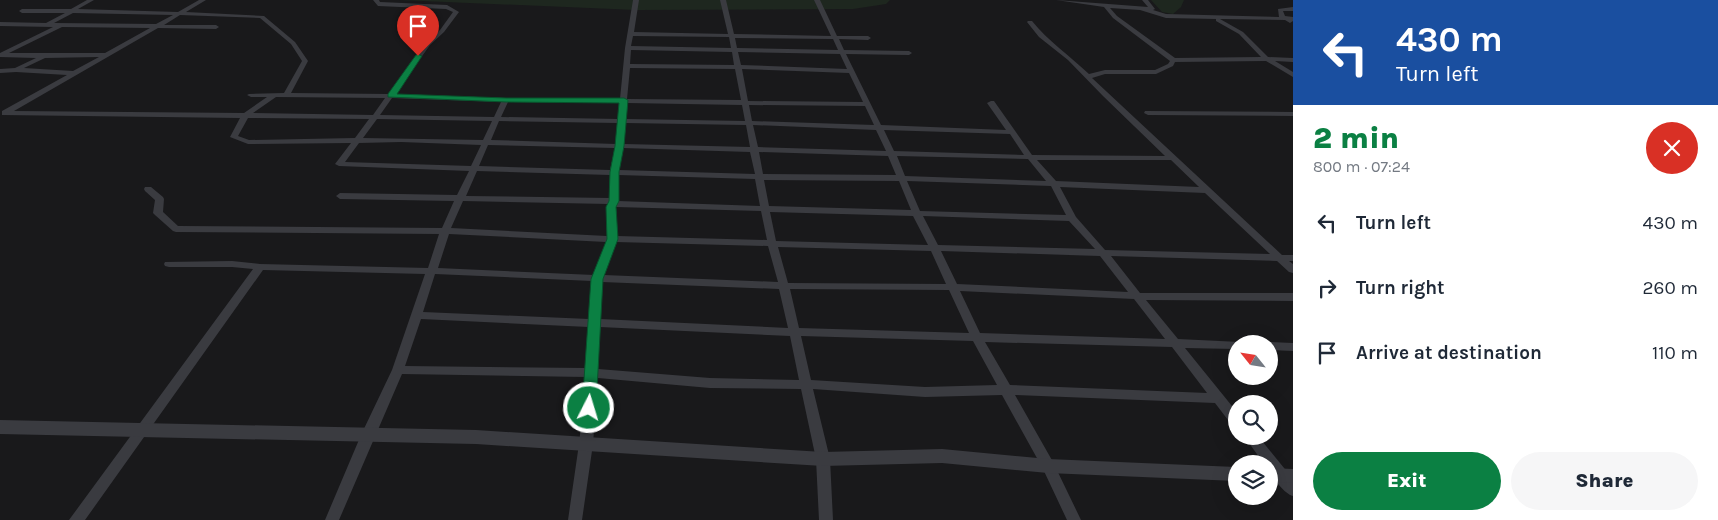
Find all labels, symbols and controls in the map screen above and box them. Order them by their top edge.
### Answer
pin [397,5,439,56]
icon: arrive [404,12,432,40]
text: 430 m [1396,19,1503,60]
icon: left [1313,20,1378,85]
text: Turn left [1396,61,1479,87]
text: 2 min [1313,120,1399,156]
button: close [1646,122,1698,174]
text: 800 m · 07:24 [1313,157,1410,176]
icon: left [1313,209,1341,237]
text: Turn left [1356,212,1431,234]
text: 430 m [1643,212,1698,234]
icon: right [1313,274,1341,302]
text: Turn right [1356,277,1445,299]
text: 260 m [1643,277,1698,299]
north arrow [1228,335,1278,385]
map controls [1228,335,1278,505]
icon: arrive [1313,339,1341,367]
text: Arrive at destination [1356,342,1542,364]
text: 110 m [1652,342,1698,364]
position arrow [562,381,614,433]
button: search [1228,395,1278,445]
button: Exit [1313,452,1501,510]
button: Share [1511,452,1698,510]
button: layers [1228,455,1278,505]

